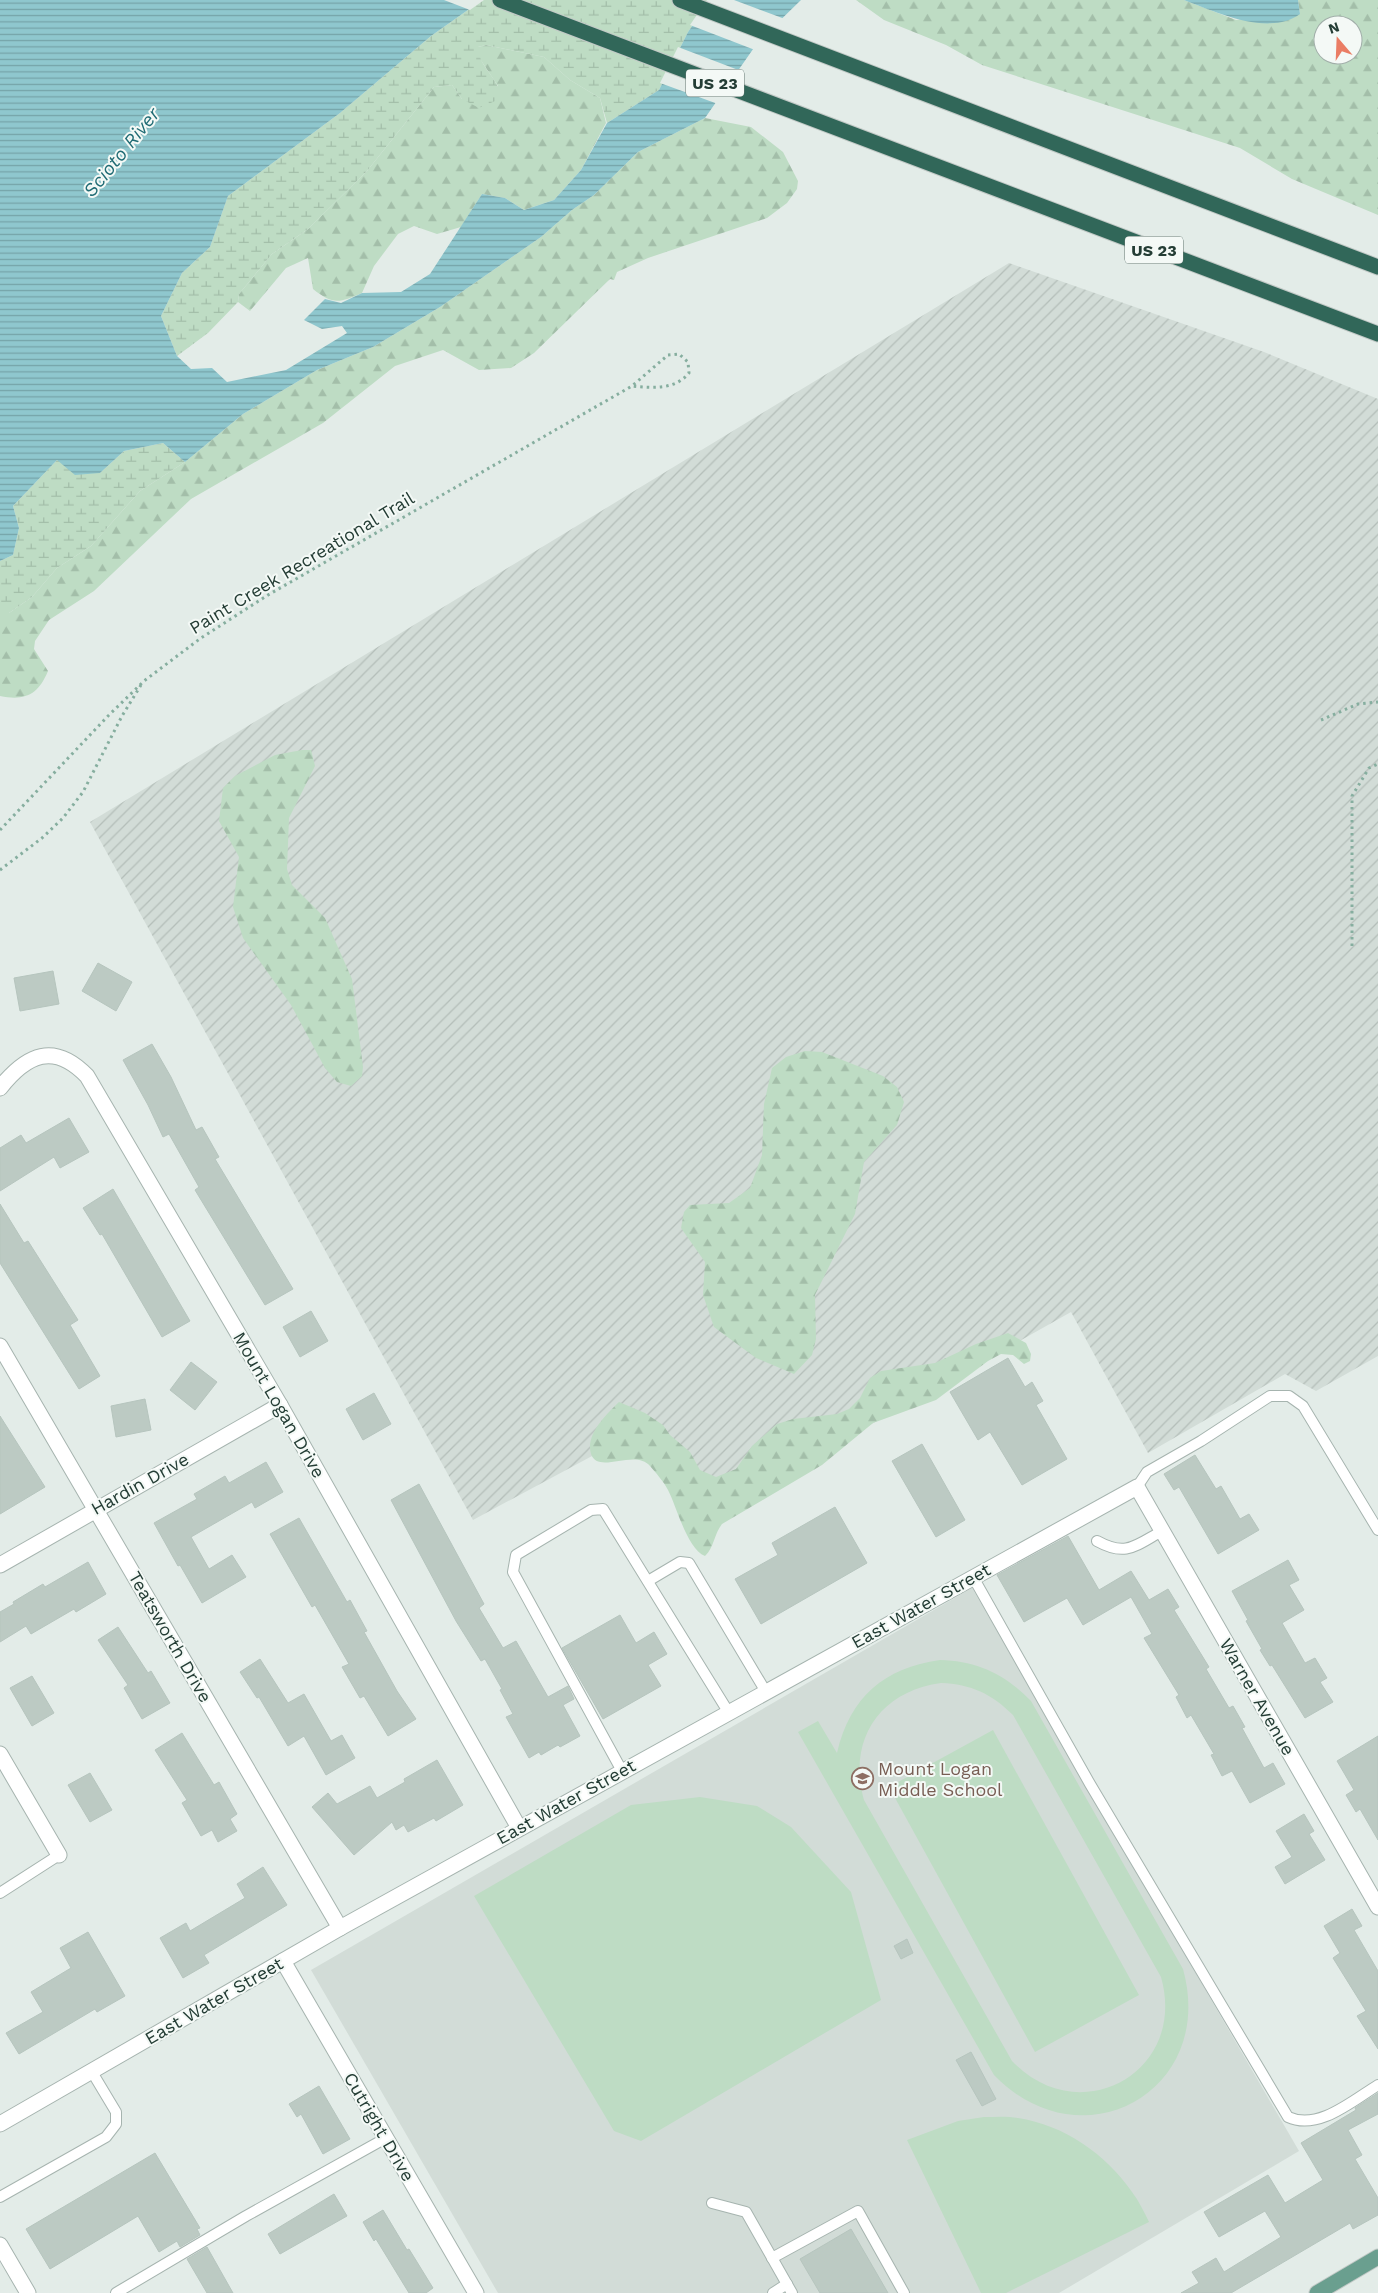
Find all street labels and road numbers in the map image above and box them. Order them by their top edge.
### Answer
road number: US 23 [686,70,744,96]
road number: US 23 [1125,236,1183,264]
street label: Paint Creek Recreational Trail [186,487,418,638]
street label: Mount Logan Drive [229,1328,330,1481]
street label: Hardin Drive [87,1448,192,1519]
street label: East Water Street [847,1558,994,1653]
street label: Teatsworth Drive [124,1568,216,1706]
street label: Warner Avenue [1215,1634,1299,1759]
street label: East Water Street [492,1754,639,1849]
street label: East Water Street [141,1952,287,2049]
street label: Cutright Drive [340,2069,419,2185]

